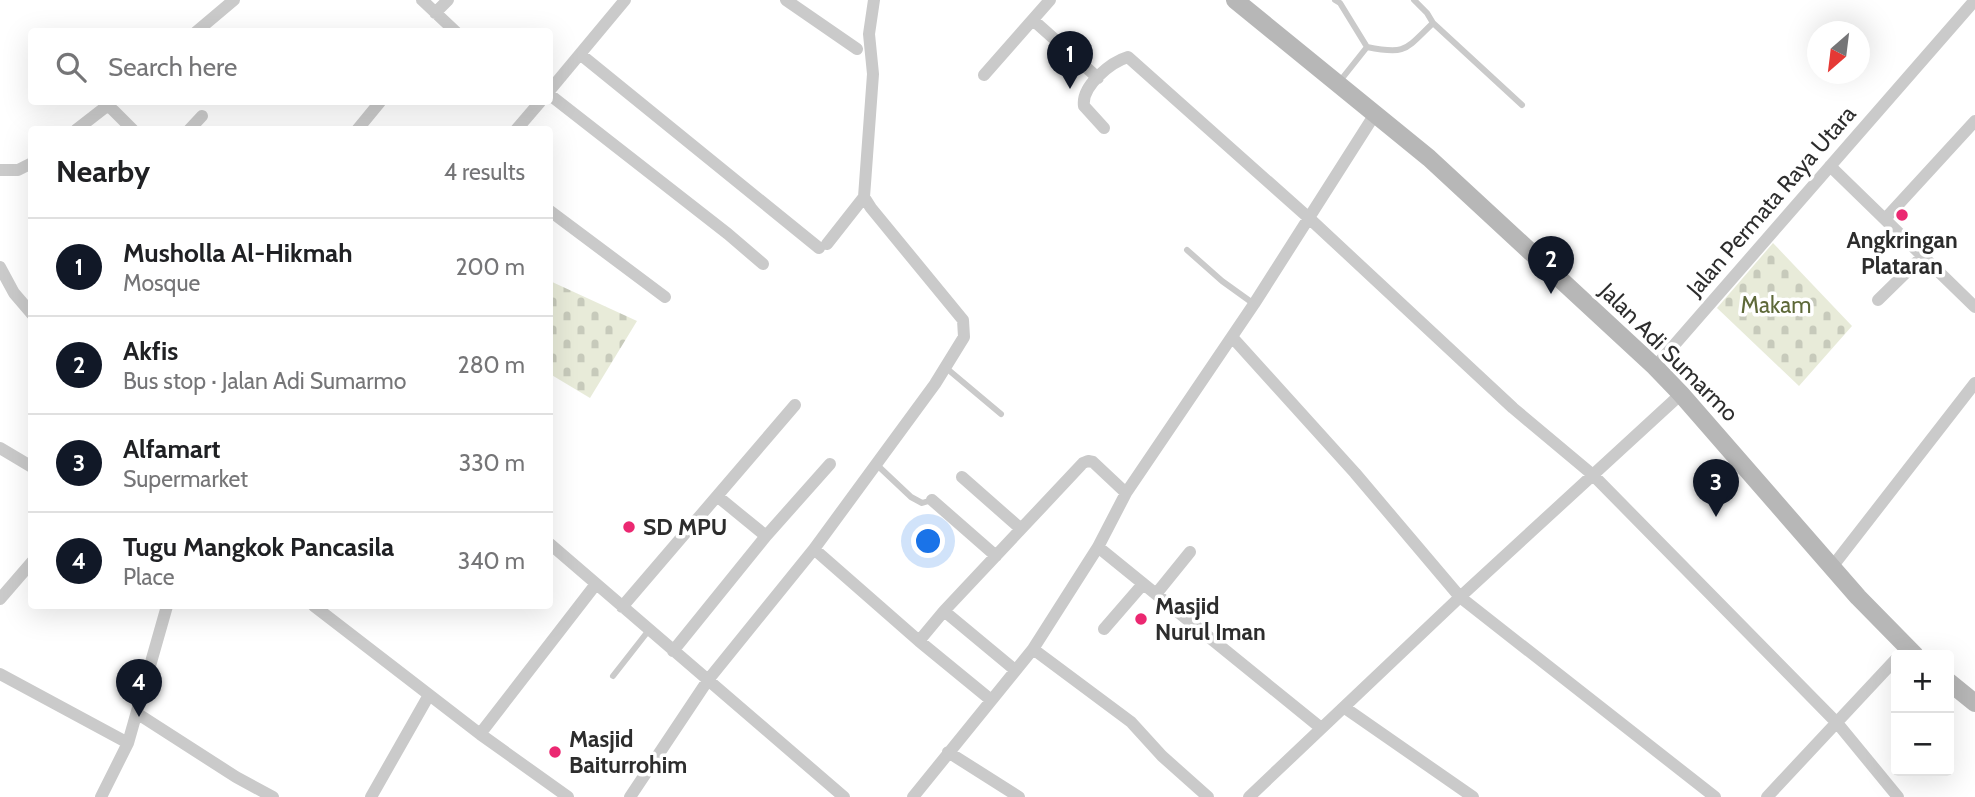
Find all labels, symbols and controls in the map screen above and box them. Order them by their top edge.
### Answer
north arrow [1807,21,1870,84]
search box [28,28,553,105]
pin: 1 [1047,31,1093,89]
icon: search [52,48,90,86]
text: Search here [108,51,237,83]
street label: Jalan Permata Raya Utara [1680,100,1861,303]
text: Nearby [56,153,150,190]
text: 4 results [444,158,525,186]
marker: Angkringan Plataran [1894,207,1910,223]
place label: Angkringan Plataran [1846,226,1958,280]
pin: 2 [1528,236,1574,294]
text: Musholla Al-Hikmah [123,237,353,269]
text: 1 [75,253,83,281]
text: 200 m [455,253,525,281]
text: Mosque [123,269,200,297]
street label: Jalan Adi Sumarmo [1593,276,1744,427]
park label: Makam [1741,291,1811,319]
text: Akfis [123,335,178,367]
text: 2 [73,351,85,379]
text: 280 m [458,351,525,379]
text: Bus stop · Jalan Adi Sumarmo [123,367,406,395]
text: Alfamart [123,433,221,465]
text: 3 [73,449,85,477]
text: 330 m [459,449,525,477]
pin: 3 [1693,459,1739,517]
text: Supermarket [123,465,248,493]
place label: SD MPU [643,513,727,541]
marker: SD MPU [621,519,637,535]
your location [911,524,945,558]
text: Tugu Mangkok Pancasila [123,531,394,563]
text: 4 [72,547,86,575]
text: 340 m [458,547,525,575]
text: Place [123,563,175,591]
place label: Masjid Nurul Iman [1155,592,1266,646]
marker: Masjid Nurul Iman [1133,611,1149,627]
map controls [1891,650,1954,776]
button: + [1891,650,1954,713]
pin: 4 [116,659,162,717]
button: − [1891,713,1954,776]
place label: Masjid Baiturrohim [569,725,687,779]
marker: Masjid Baiturrohim [547,744,563,760]

